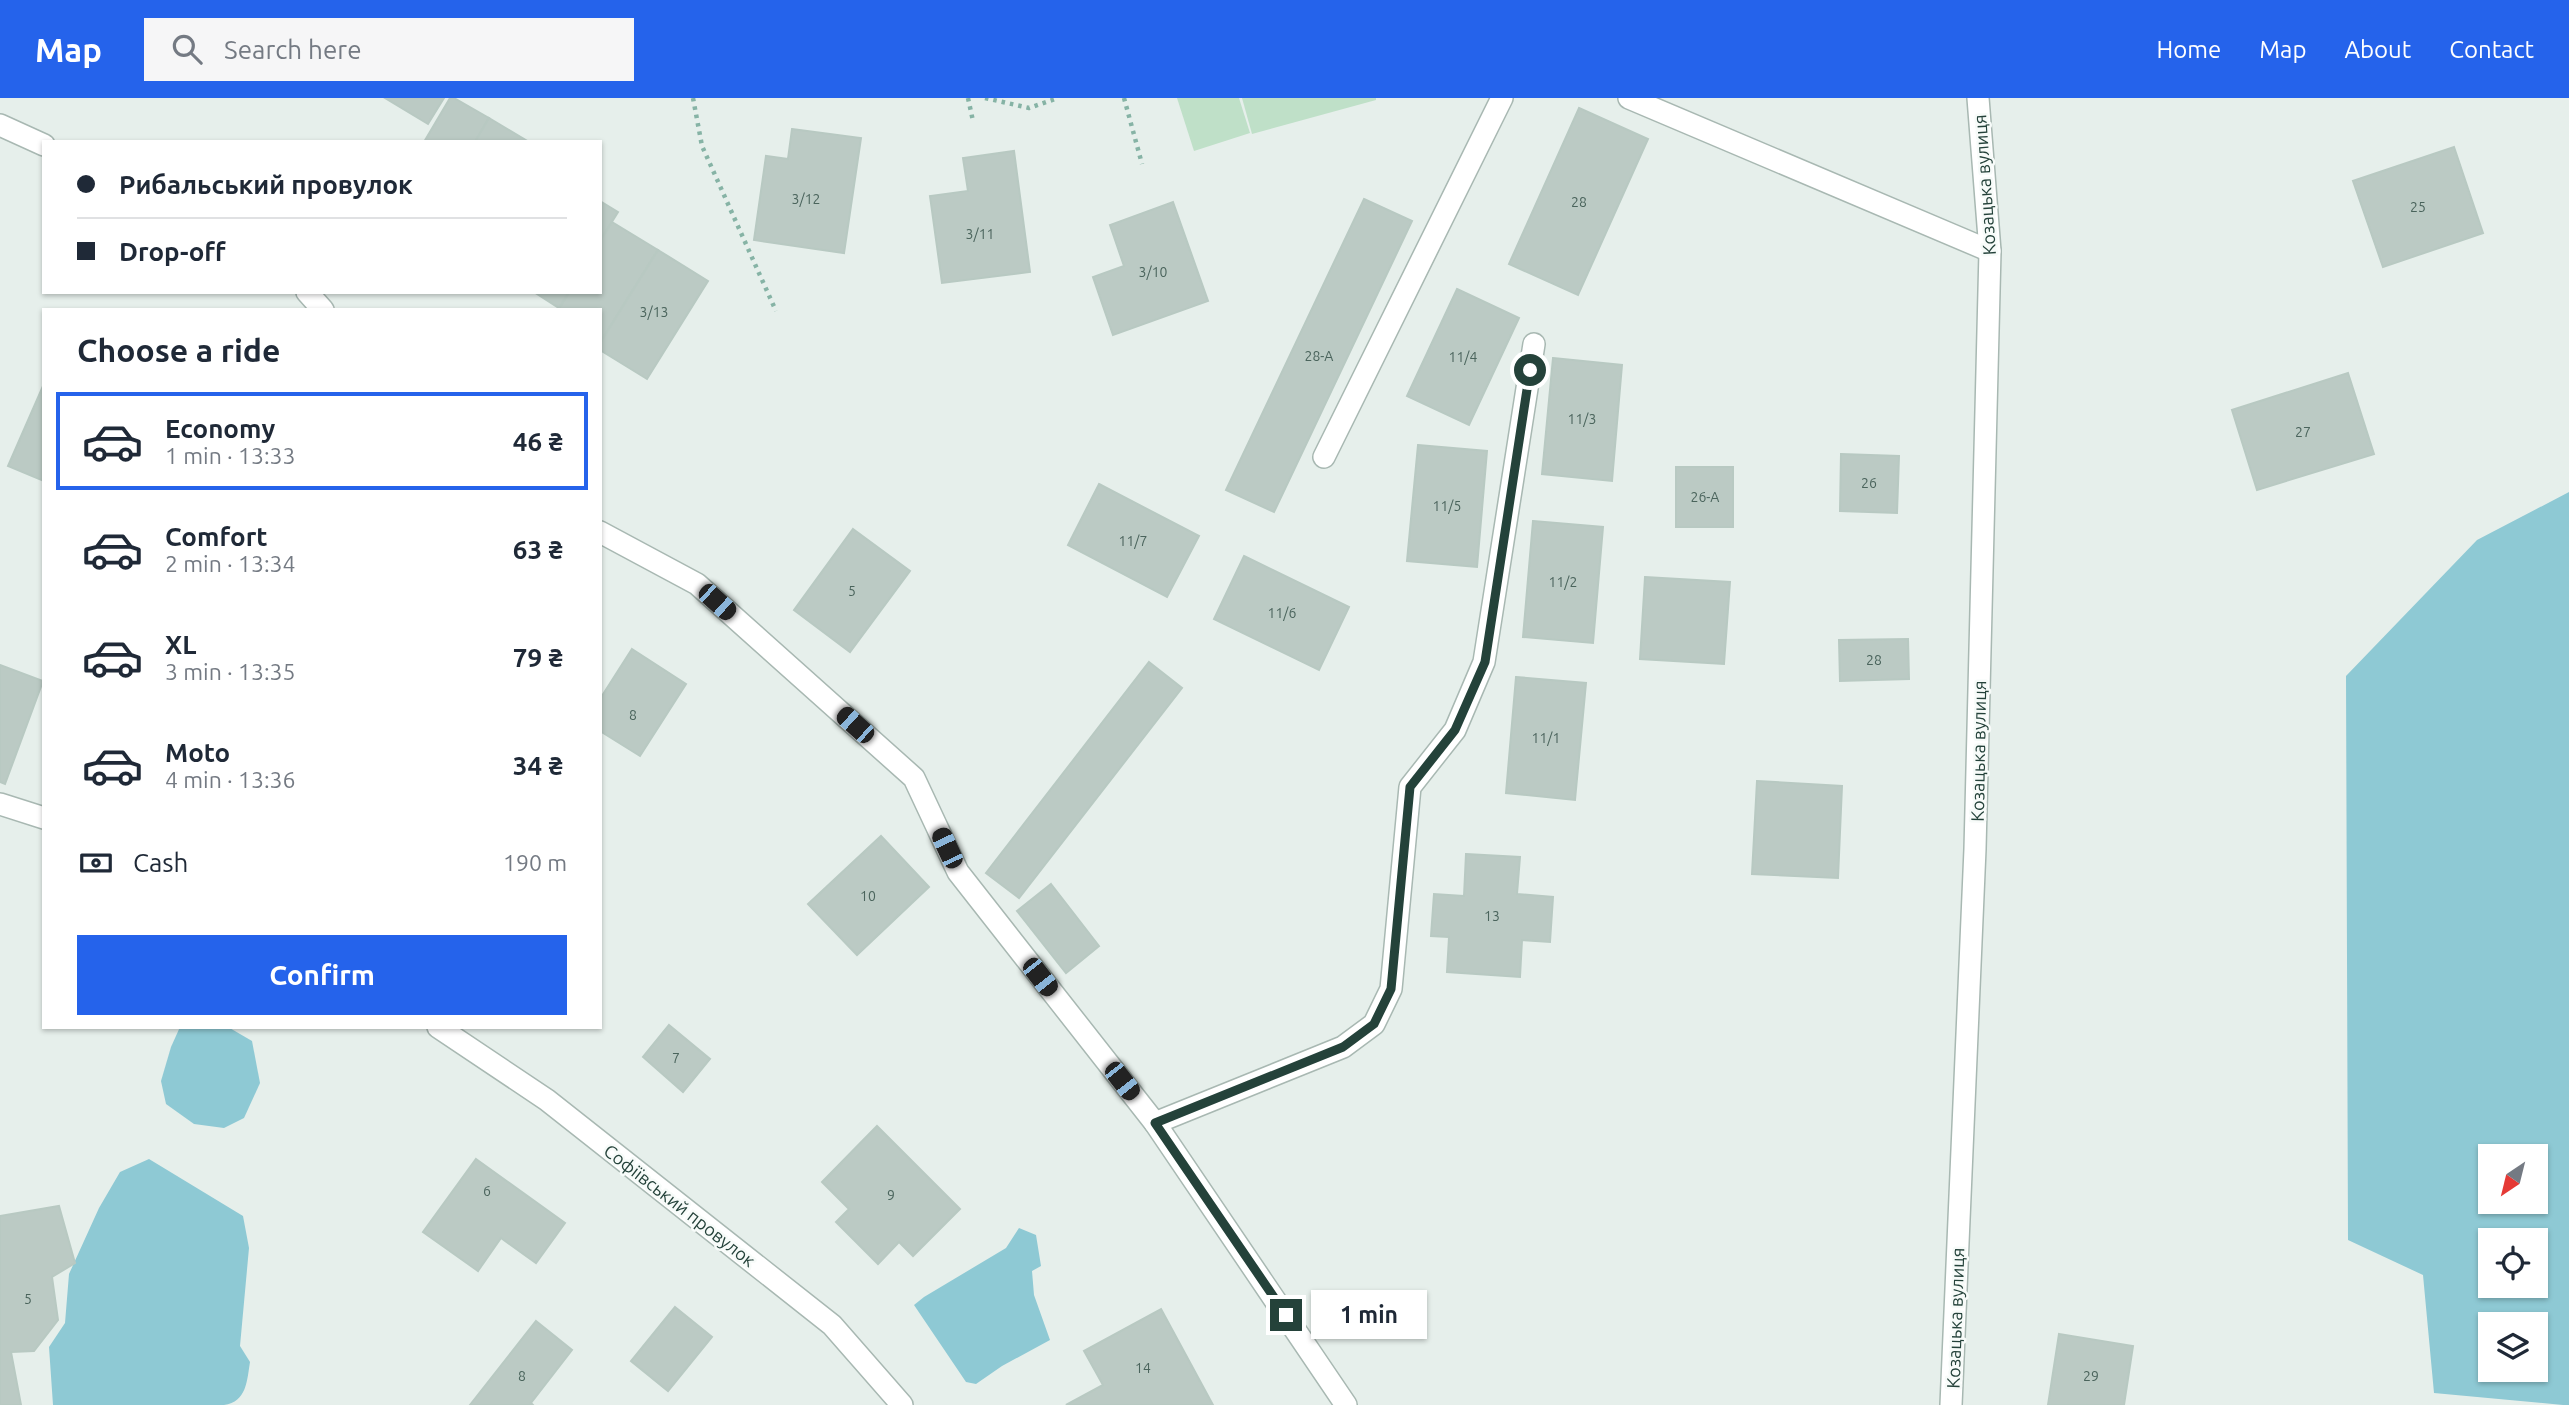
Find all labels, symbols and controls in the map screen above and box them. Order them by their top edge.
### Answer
search box [144,18,634,81]
icon: search [168,30,206,68]
text: Map [35,31,102,68]
text: Search here [224,35,362,64]
text: Home [2156,36,2221,63]
text: Map [2259,36,2306,63]
text: About [2344,36,2411,63]
text: Contact [2449,36,2534,63]
street label: Козацька вулиця [1969,114,1999,256]
text: Рибальський провулок [119,170,413,199]
house number: 3/12 [792,191,820,207]
house number: 28 [1571,194,1587,210]
house number: 25 [2410,199,2426,215]
house number: 3/11 [966,226,994,242]
text: Drop-off [119,237,226,266]
house number: 3/10 [1139,264,1168,280]
house number: 3/13 [640,304,668,320]
text: Choose a ride [77,332,280,368]
house number: 28-А [1305,348,1333,364]
house number: 11/4 [1449,349,1478,365]
route start [1514,354,1546,386]
icon: car [81,410,144,473]
house number: 11/3 [1568,411,1596,427]
text: Economy [165,414,275,443]
house number: 27 [2295,424,2311,440]
text: 46 ₴ [513,427,563,456]
text: 1 min · 13:33 [165,443,296,468]
house number: 26 [1861,475,1877,491]
house number: 26-А [1691,489,1719,505]
house number: 11/5 [1433,498,1461,514]
icon: car [81,518,144,581]
text: Comfort [165,522,268,551]
house number: 11/7 [1119,533,1147,549]
text: 63 ₴ [513,535,563,564]
text: 2 min · 13:34 [165,551,296,576]
house number: 11/2 [1549,574,1577,590]
car [695,580,740,624]
house number: 5 [848,583,856,599]
house number: 11/6 [1268,605,1297,621]
icon: car [81,626,144,689]
text: XL [165,630,196,659]
text: 79 ₴ [513,643,563,672]
house number: 28 [1866,652,1882,668]
text: 3 min · 13:35 [165,659,296,684]
street label: Козацька вулиця [1967,680,1989,822]
car [833,703,878,747]
house number: 8 [629,707,637,723]
house number: 11/1 [1532,730,1560,746]
icon: car [81,734,144,797]
text: Moto [165,738,230,767]
text: 34 ₴ [513,751,563,780]
text: 4 min · 13:36 [165,767,296,792]
car [929,825,966,871]
icon: cash [77,844,115,882]
text: Cash [133,848,188,877]
text: 190 m [503,850,567,875]
house number: 10 [860,888,876,904]
house number: 13 [1484,908,1500,924]
button: Confirm [77,935,567,1015]
car [1019,954,1062,1000]
house number: 7 [672,1050,680,1066]
car [1101,1058,1144,1104]
street label: Софіївський провулок [600,1140,760,1270]
north arrow [2478,1144,2548,1214]
map controls [2478,1144,2548,1382]
house number: 6 [483,1183,491,1199]
house number: 9 [887,1187,895,1203]
button: locate [2478,1228,2548,1298]
street label: Козацька вулиця [1943,1247,1967,1389]
callout: 1 min [1310,1290,1426,1340]
house number: 5 [24,1291,32,1307]
route end [1270,1299,1302,1331]
text: 1 min [1340,1302,1398,1327]
button: layers [2478,1312,2548,1382]
house number: 14 [1135,1360,1151,1376]
house number: 8 [518,1368,526,1384]
house number: 29 [2083,1368,2099,1384]

